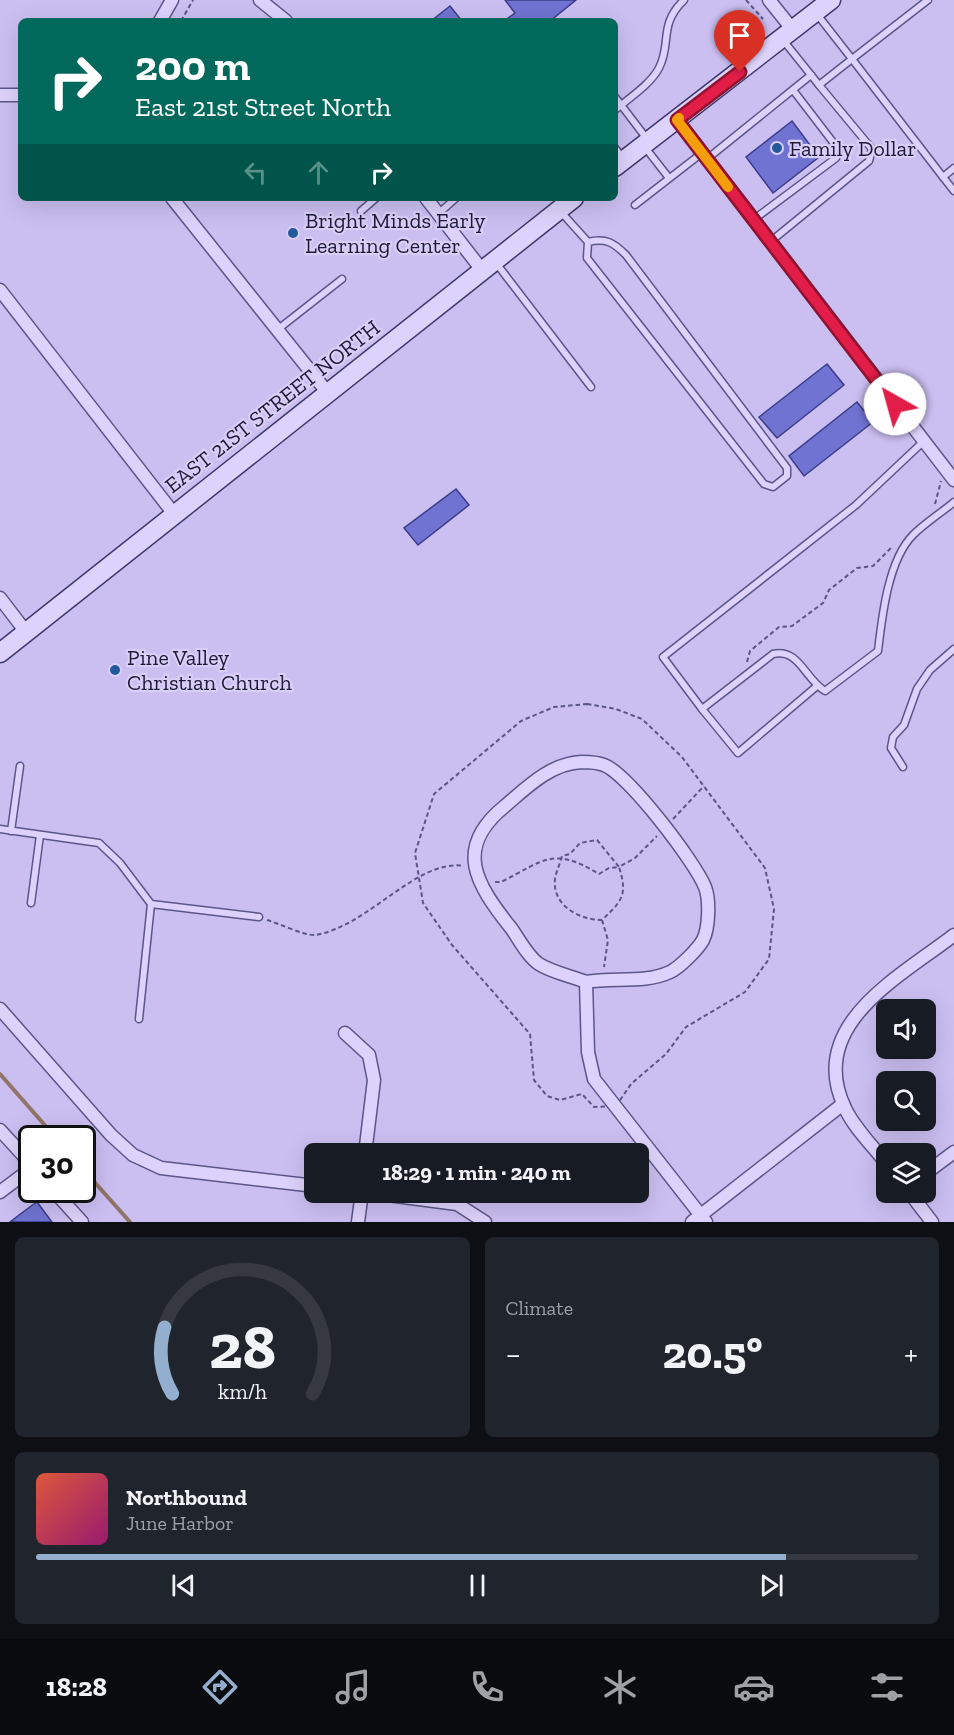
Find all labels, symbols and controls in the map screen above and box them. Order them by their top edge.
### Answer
pin [714,10,765,72]
icon: arrive [723,19,756,52]
text: 200 m [135,40,251,91]
icon: right [36,42,114,120]
text: East 21st Street North [135,91,391,123]
place label: Family Dollar [789,135,916,162]
marker: Family Dollar [770,141,784,155]
icon: left [239,156,272,189]
icon: ahead [302,156,335,189]
icon: right [365,156,398,189]
place label: Bright Minds Early Learning Center [305,207,486,259]
marker: Bright Minds Early Learning Center [286,226,300,240]
street label: EAST 21ST STREET NORTH [159,314,385,499]
position arrow [863,372,927,436]
place label: Pine Valley Christian Church [127,644,292,696]
marker: Pine Valley Christian Church [108,663,122,677]
map controls [876,999,936,1203]
button: sound [876,999,936,1059]
button: search [876,1071,936,1131]
speed limit sign: 30 [18,1125,96,1203]
button: layers [876,1143,936,1203]
text: 18:29 · 1 min · 240 m [382,1159,571,1186]
text: Climate [506,1296,573,1320]
text: 28 [209,1309,276,1384]
text: 20.5° [662,1326,763,1380]
text: − [506,1334,521,1373]
text: + [904,1334,918,1373]
text: km/h [218,1379,267,1404]
text: Northbound [126,1484,247,1511]
text: June Harbor [126,1511,234,1535]
icon: previous [167,1569,200,1602]
icon: pause [461,1569,494,1602]
icon: next [755,1569,788,1602]
icon: directions [199,1666,241,1708]
icon: music [332,1666,374,1708]
icon: phone [466,1666,508,1708]
icon: climate [599,1666,641,1708]
icon: car [733,1666,775,1708]
icon: filters [866,1666,908,1708]
text: 18:28 [46,1671,107,1703]

